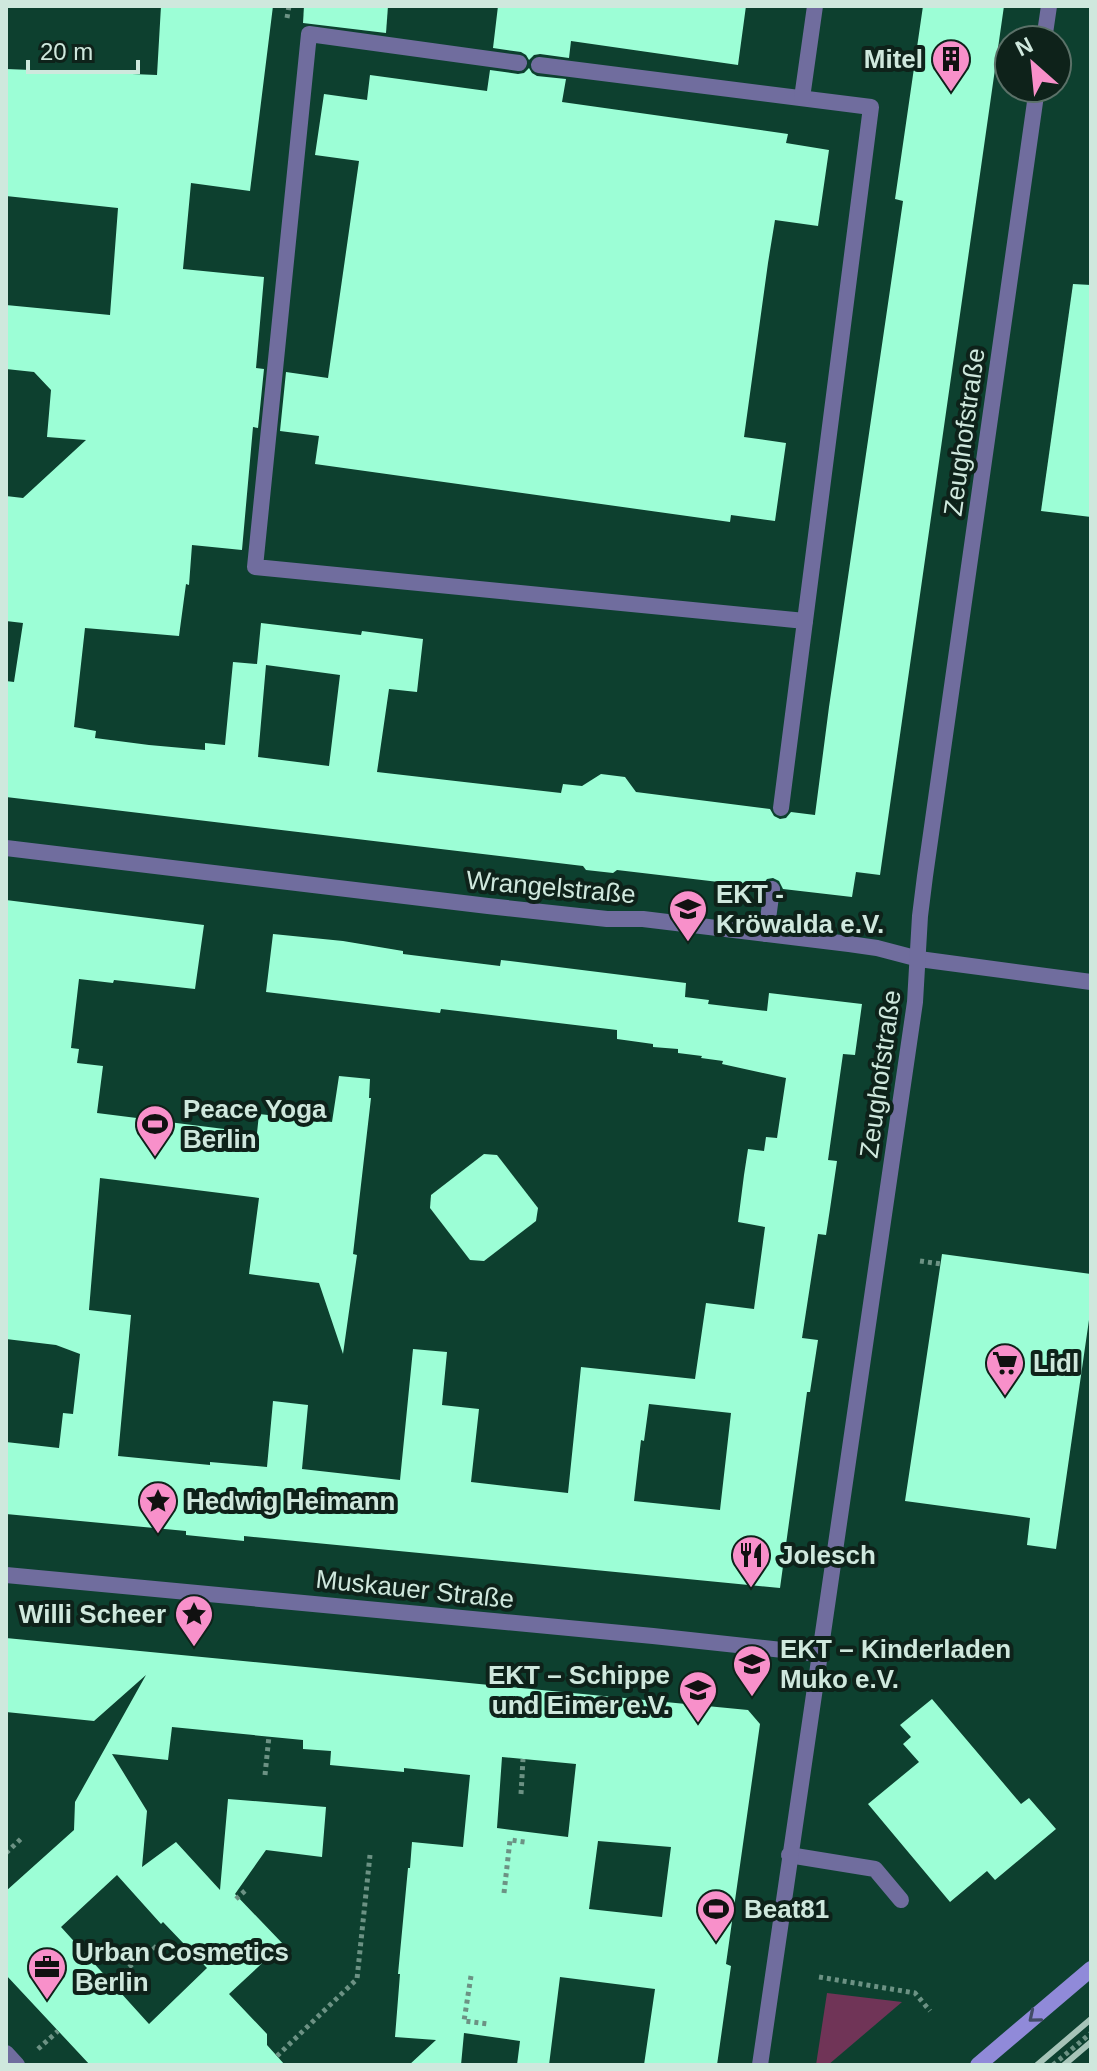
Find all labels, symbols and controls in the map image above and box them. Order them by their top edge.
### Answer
scale bar [28,24,138,74]
north arrow [993,24,1073,104]
text: N [1011,32,1037,61]
text: 20 m [40,38,93,65]
building icon: Mitel [930,38,972,93]
place label: Mitel [864,44,923,74]
street label: Zeughofstraße [937,346,991,518]
street label: Wrangelstraße [465,865,637,909]
place label: EKT - Kröwalda e.V. [716,879,884,939]
school or university icon: EKT - Kröwalda e.V. [667,888,709,943]
street label: Zeughofstraße [853,988,907,1160]
place label: Peace Yoga Berlin [183,1094,327,1154]
sports icon: Peace Yoga Berlin [134,1103,176,1158]
supermarket icon: Lidl [984,1342,1026,1397]
place label: Lidl [1033,1348,1079,1378]
place icon: Hedwig Heimann [137,1480,179,1535]
place label: Hedwig Heimann [186,1486,395,1516]
restaurant icon: Jolesch [730,1534,772,1589]
place label: Jolesch [779,1540,876,1570]
street label: Muskauer Straße [314,1564,516,1614]
place icon: Willi Scheer [173,1593,215,1648]
place label: Willi Scheer [19,1599,166,1629]
place label: EKT – Kinderladen Muko e.V. [780,1634,1011,1694]
school or university icon: EKT – Kinderladen Muko e.V. [731,1643,773,1698]
place label: EKT – Schippe und Eimer e.V. [488,1660,670,1720]
school or university icon: EKT – Schippe und Eimer e.V. [677,1669,719,1724]
sports icon: Beat81 [695,1888,737,1943]
place label: Beat81 [744,1894,829,1924]
place label: Urban Cosmetics Berlin [75,1937,289,1997]
office icon: Urban Cosmetics Berlin [26,1946,68,2001]
one-way arrow [1029,2007,1044,2022]

